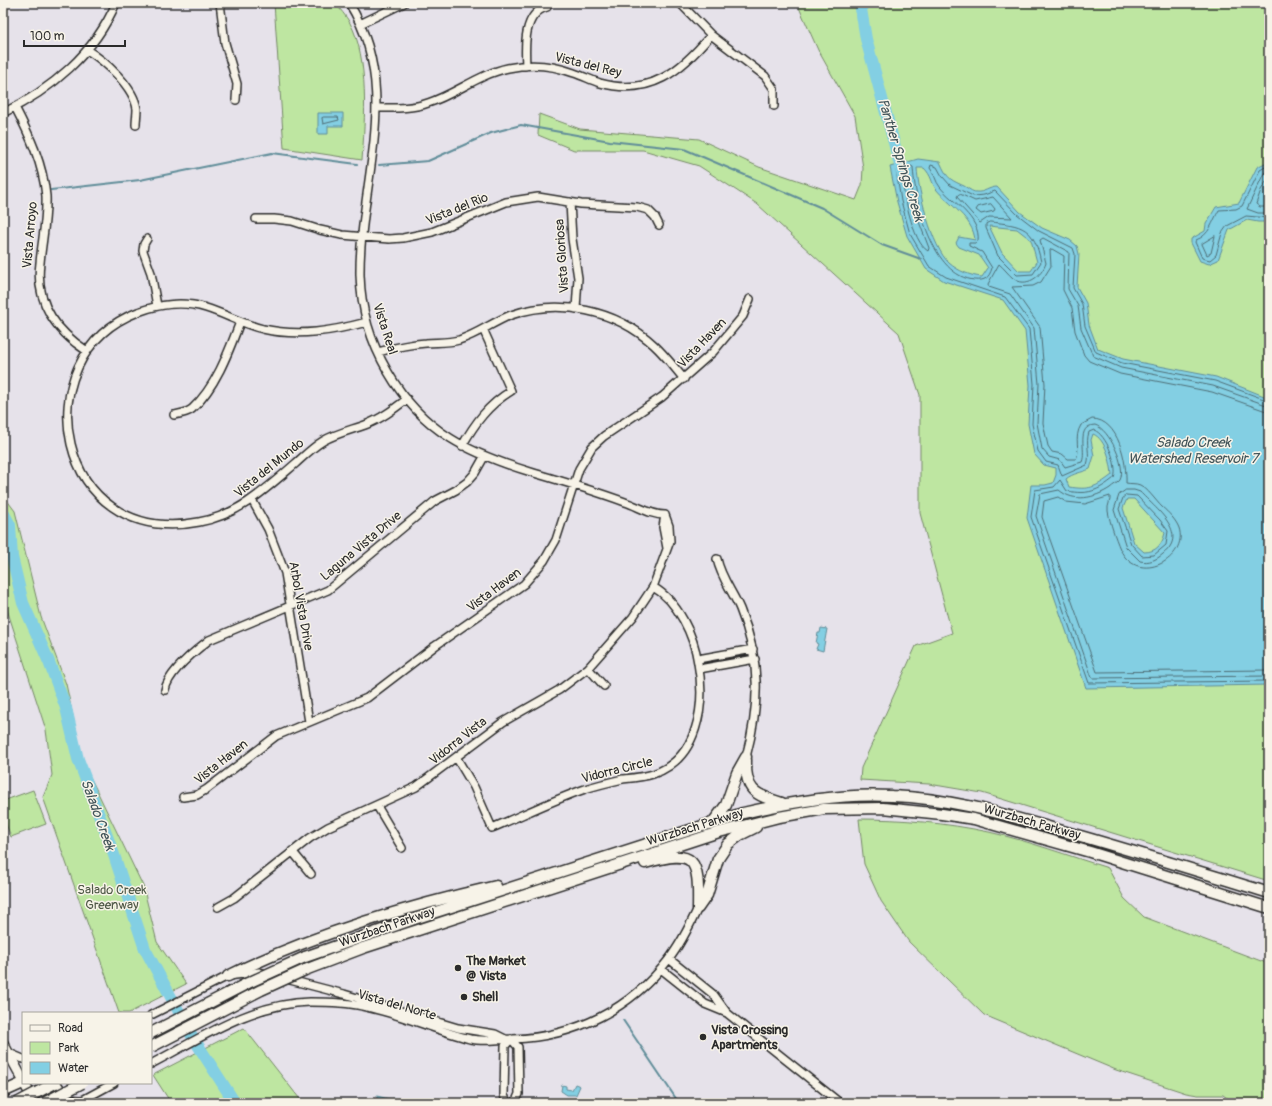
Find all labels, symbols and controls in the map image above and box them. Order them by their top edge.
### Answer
scale bar [24,22,125,48]
text: 100 m [30,29,65,44]
street label: Vista del Rey [553,49,624,81]
water label: Panther Springs Creek [874,97,928,225]
street label: Vista del Rio [424,189,490,229]
street label: Vista Arroyo [19,201,41,269]
street label: Vista Gloriosa [551,218,573,294]
street label: Vista Real [369,301,401,357]
street label: Vista Haven [674,315,730,371]
water label: Salado Creek Watershed Reservoir 7 [1128,434,1261,467]
street label: Vista del Mundo [231,435,307,501]
street label: Laguna Vista Drive [317,507,405,584]
street label: Arbol Vista Drive [285,560,317,652]
street label: Vista Haven [464,564,524,616]
street label: Vidorra Vista [426,714,490,768]
street label: Vista Haven [191,736,251,788]
street label: Vidorra Circle [580,753,655,787]
water label: Salado Creek [77,777,119,854]
street label: Wurzbach Parkway [982,801,1083,844]
street label: Wurzbach Parkway [645,805,746,849]
park label: Salado Creek Greenway [77,882,147,913]
street label: Wurzbach Parkway [337,903,437,951]
place label: The Market @ Vista [465,953,526,984]
marker: The Market @ Vista [453,963,463,973]
street label: Vista del Norte [356,986,439,1024]
place label: Shell [472,989,498,1005]
marker: Shell [459,992,469,1002]
legend [22,1012,152,1084]
text: Road [58,1021,83,1036]
place label: Vista Crossing Apartments [711,1022,789,1053]
marker: Vista Crossing Apartments [698,1032,708,1042]
text: Park [58,1041,79,1056]
text: Water [58,1061,89,1076]

